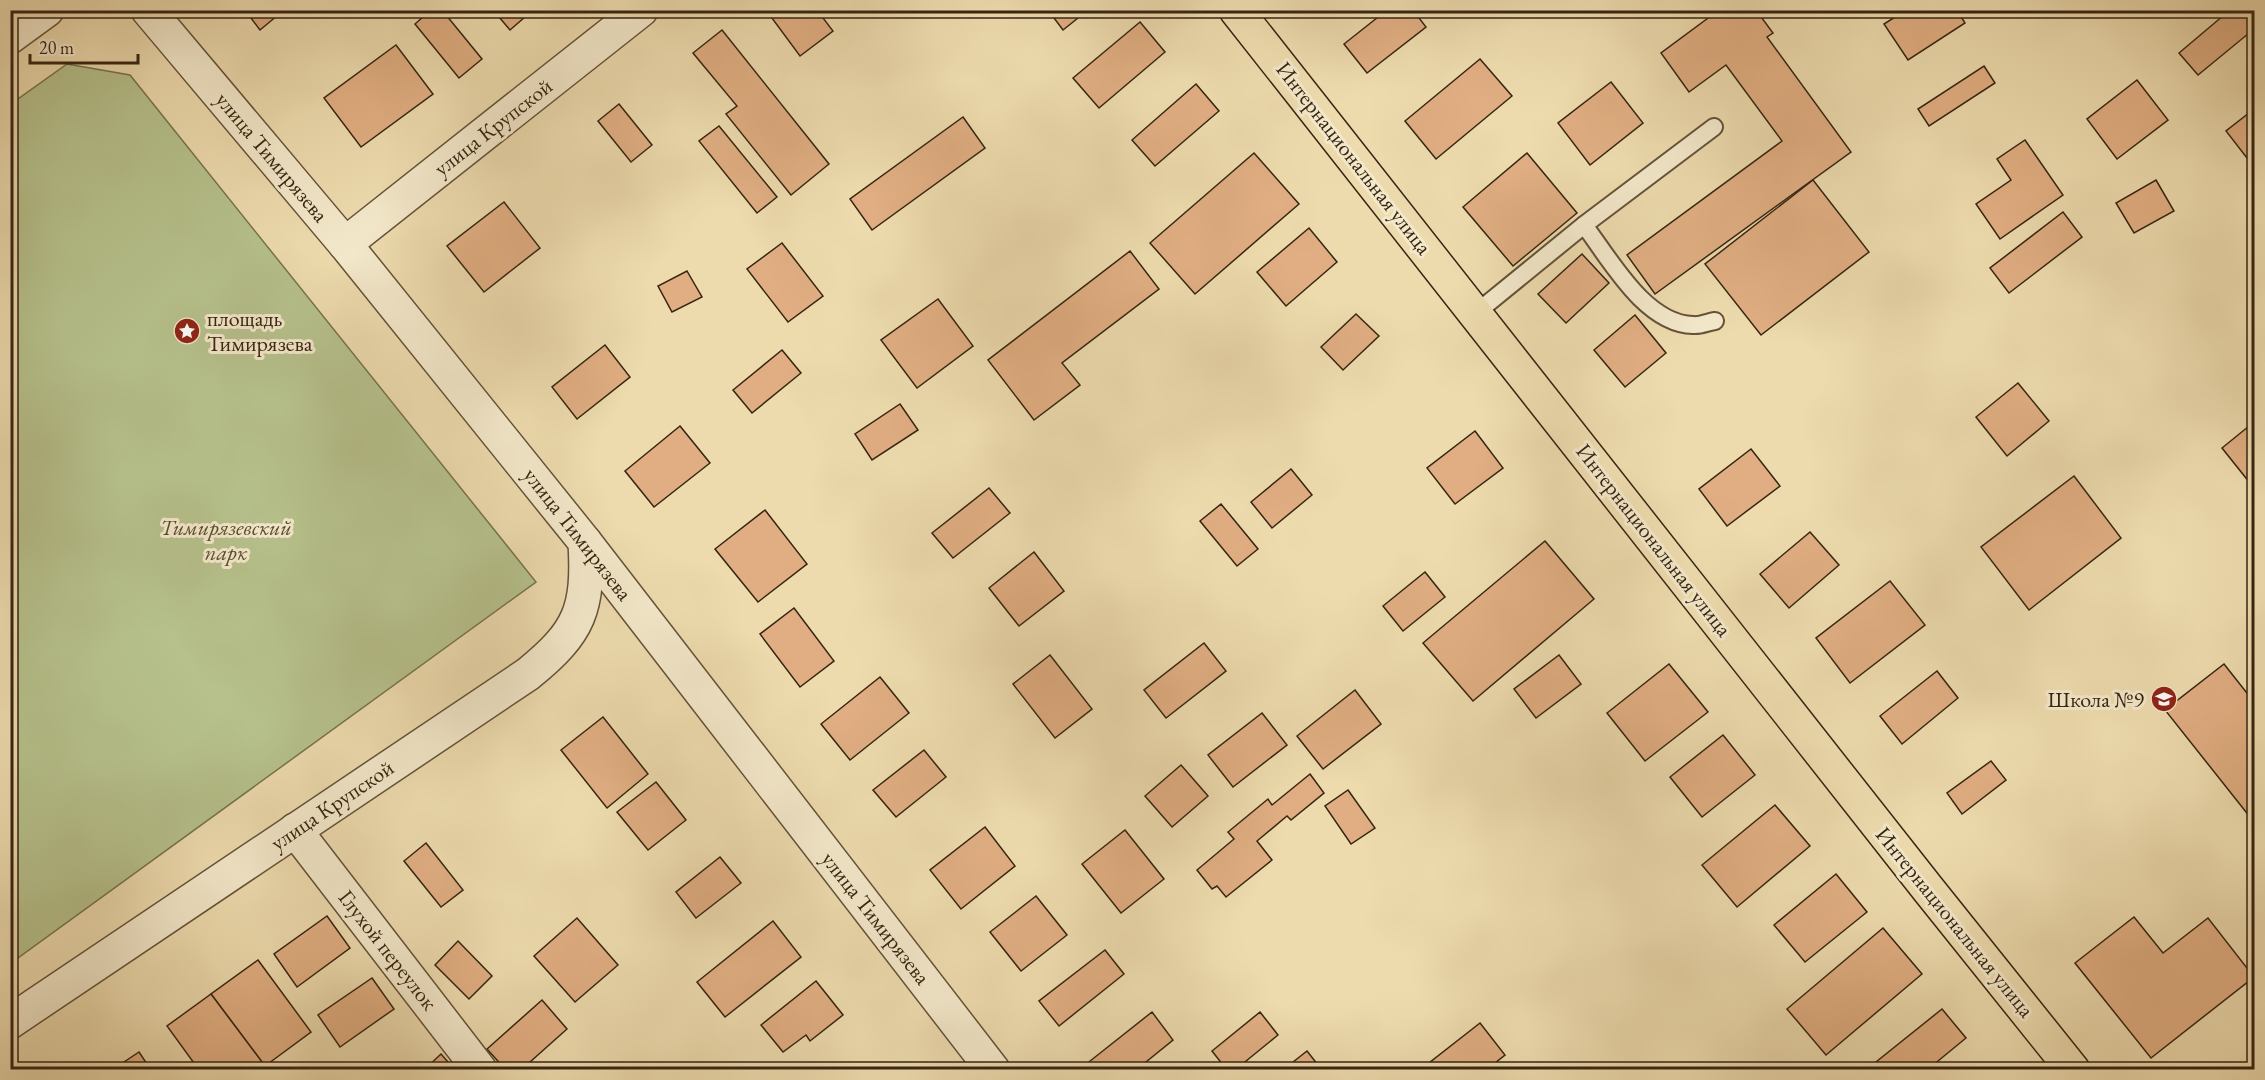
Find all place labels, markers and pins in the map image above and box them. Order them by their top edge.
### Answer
place label: площадь Тимирязева [207,304,313,358]
place icon: площадь Тимирязева [172,316,202,346]
school or university icon: Школа №9 [2149,684,2179,714]
place label: Школа №9 [2047,685,2144,714]

